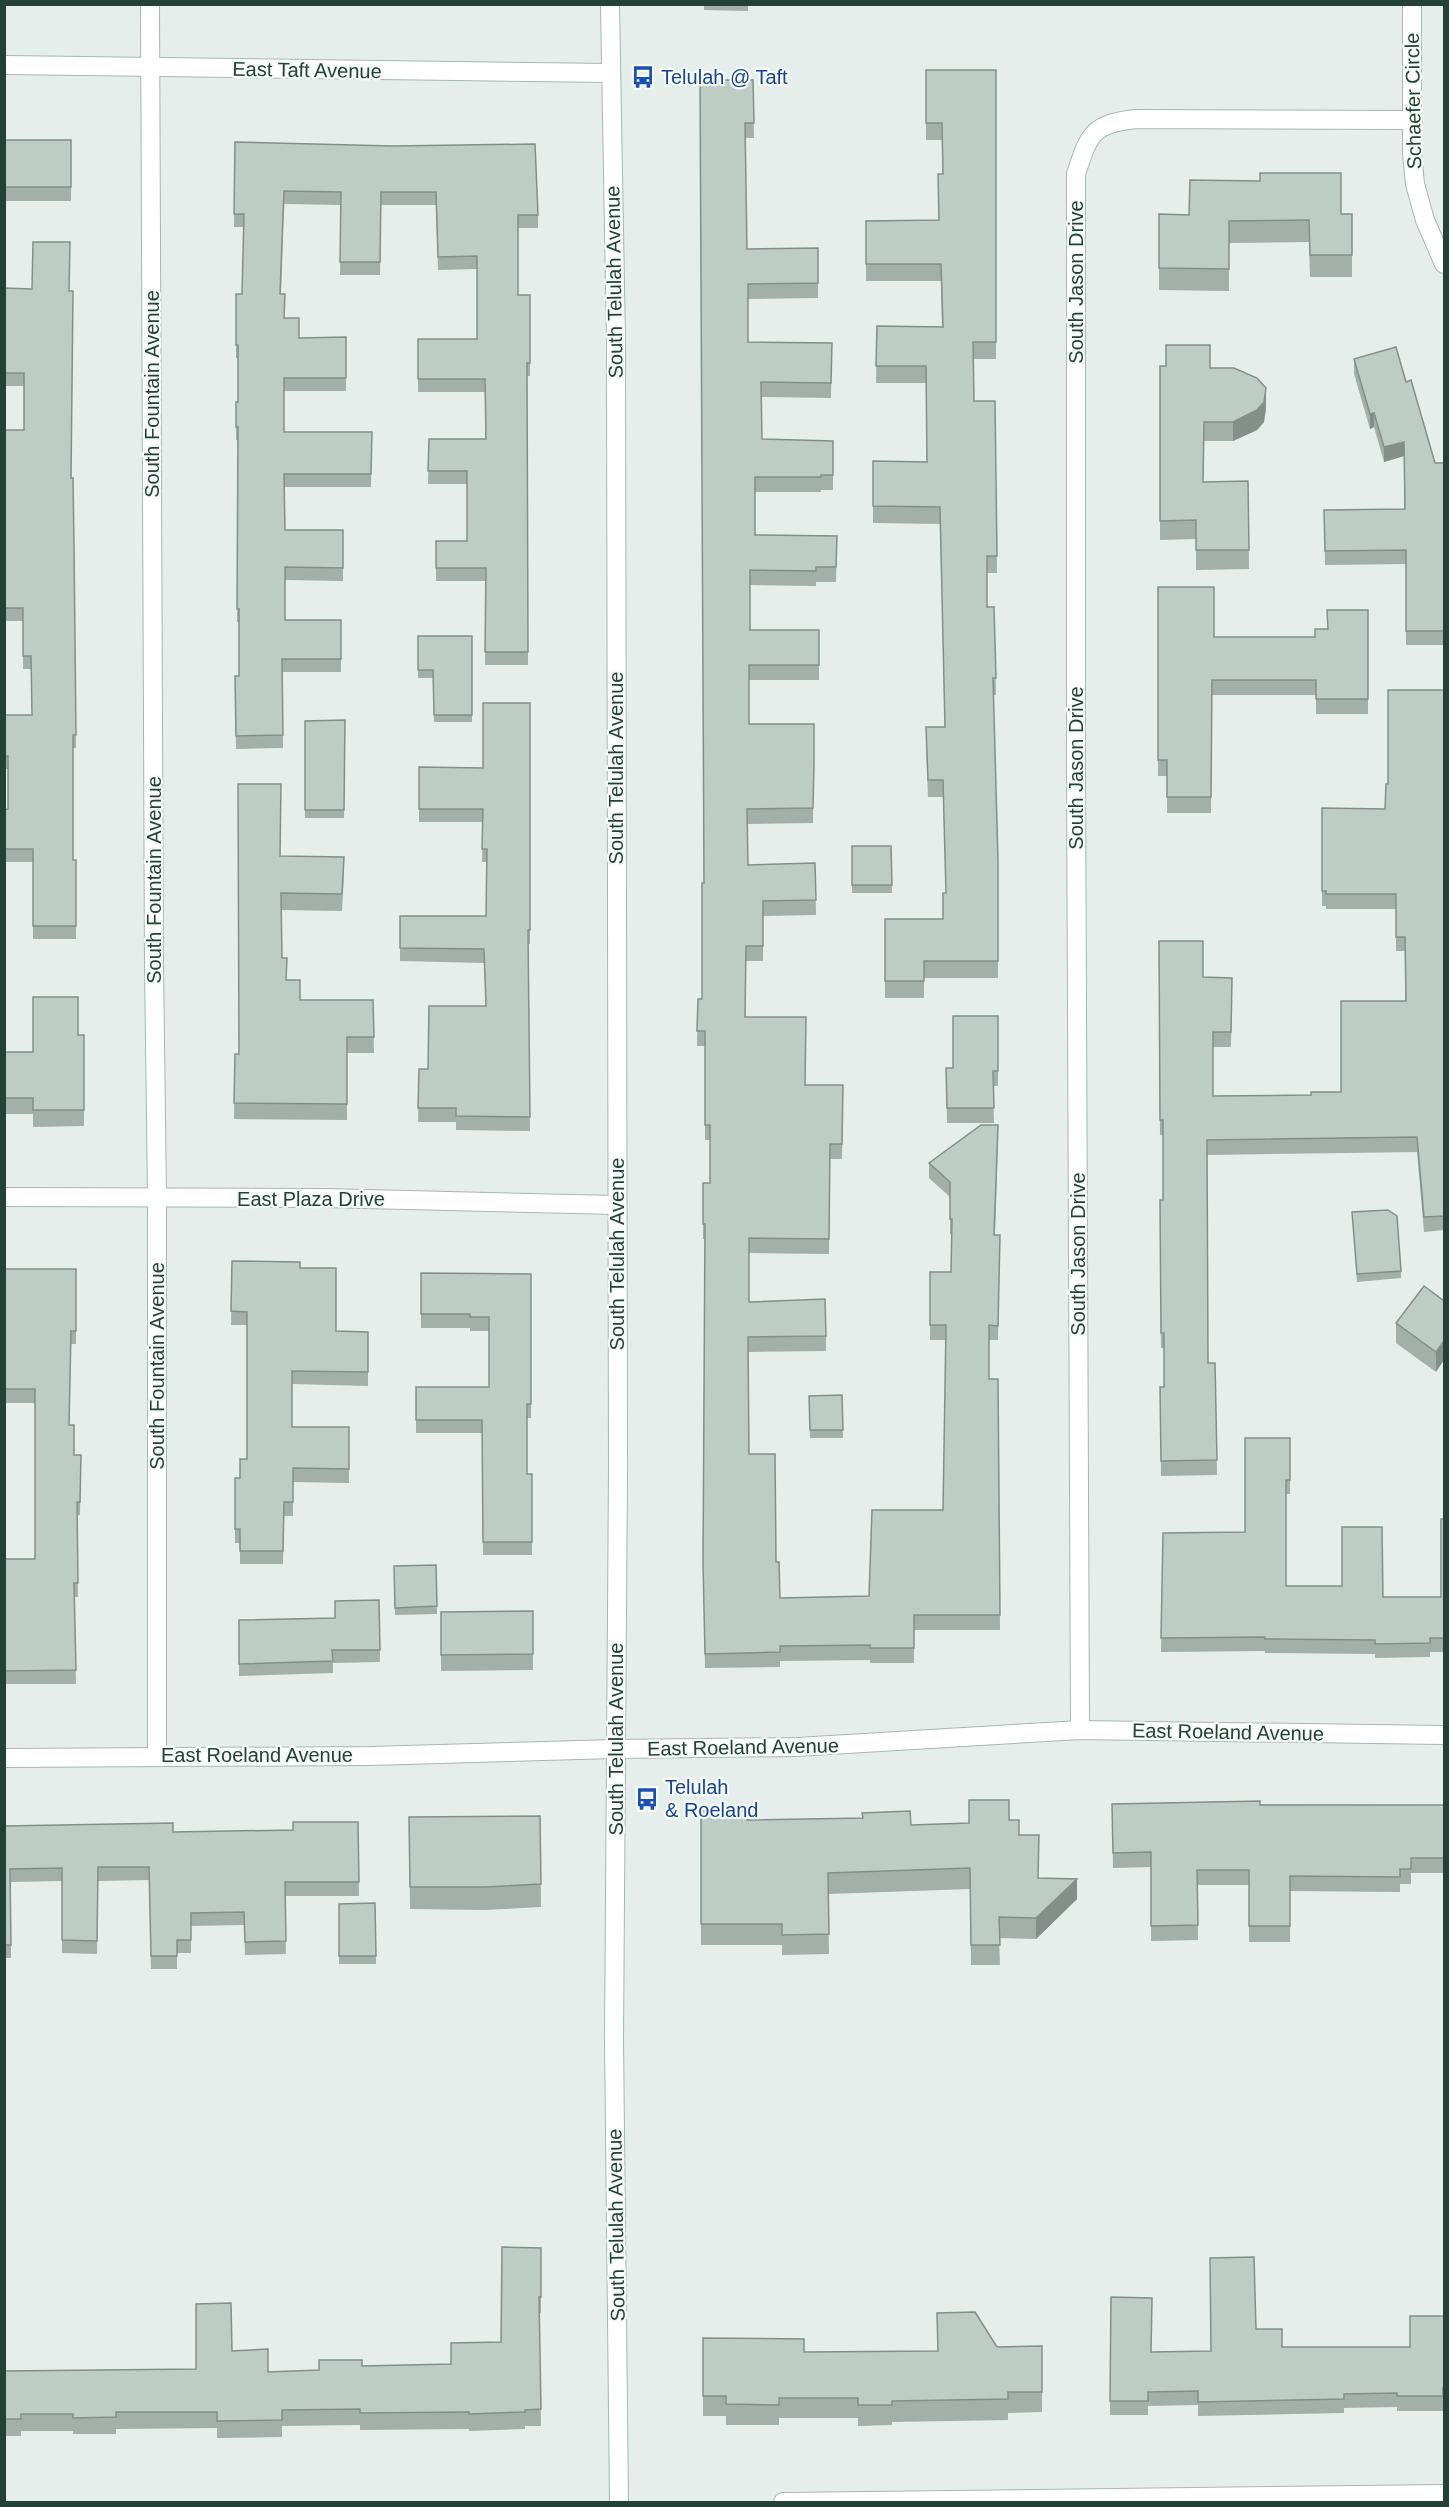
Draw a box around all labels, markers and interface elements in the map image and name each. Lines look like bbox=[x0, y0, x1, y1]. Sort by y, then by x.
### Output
street label: Schaefer Circle bbox=[1401, 32, 1425, 170]
street label: East Taft Avenue bbox=[232, 58, 382, 82]
bus stop icon: Telulah @ Taft bbox=[630, 64, 656, 90]
place label: Telulah @ Taft bbox=[661, 66, 788, 88]
street label: South Telulah Avenue bbox=[601, 185, 627, 379]
street label: South Jason Drive bbox=[1065, 200, 1087, 364]
street label: South Fountain Avenue bbox=[141, 290, 163, 498]
street label: South Telulah Avenue bbox=[605, 672, 627, 864]
street label: South Jason Drive bbox=[1065, 686, 1087, 850]
street label: South Fountain Avenue bbox=[143, 776, 165, 984]
street label: South Telulah Avenue bbox=[606, 1158, 628, 1350]
street label: South Jason Drive bbox=[1067, 1172, 1089, 1336]
street label: East Plaza Drive bbox=[237, 1188, 385, 1210]
street label: South Fountain Avenue bbox=[146, 1262, 168, 1470]
street label: South Telulah Avenue bbox=[605, 1643, 627, 1835]
street label: East Roeland Avenue bbox=[1132, 1719, 1324, 1745]
street label: East Roeland Avenue bbox=[647, 1734, 839, 1760]
street label: East Roeland Avenue bbox=[161, 1744, 353, 1766]
place label: Telulah & Roeland bbox=[665, 1776, 758, 1821]
bus stop icon: Telulah & Roeland bbox=[634, 1786, 660, 1812]
street label: South Telulah Avenue bbox=[603, 2128, 629, 2322]

